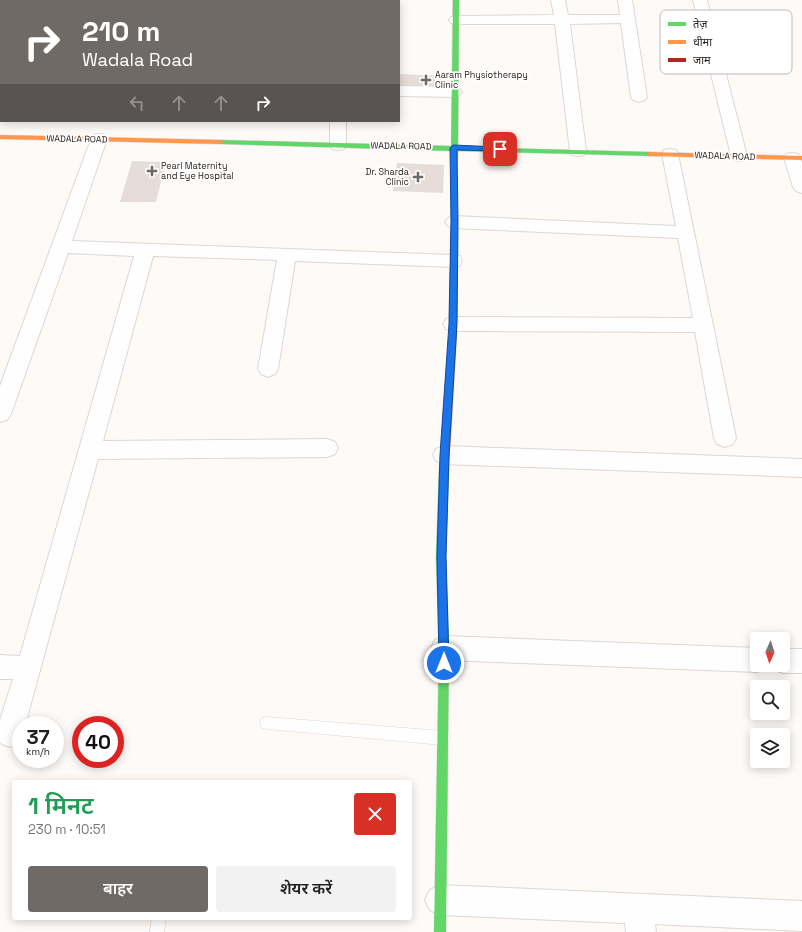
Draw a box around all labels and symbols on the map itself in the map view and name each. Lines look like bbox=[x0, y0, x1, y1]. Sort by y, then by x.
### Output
legend bbox=[660, 10, 792, 74]
text: तेज़ bbox=[693, 17, 708, 31]
text: धीमा bbox=[693, 35, 712, 49]
text: जाम bbox=[693, 53, 711, 67]
place label: Aaram Physiotherapy Clinic bbox=[435, 69, 528, 91]
marker: Aaram Physiotherapy Clinic bbox=[420, 74, 432, 86]
street label: WADALA ROAD bbox=[46, 132, 108, 146]
pin bbox=[483, 132, 517, 166]
street label: WADALA ROAD bbox=[370, 139, 432, 153]
street label: WADALA ROAD bbox=[694, 149, 756, 163]
place label: Pearl Maternity and Eye Hospital bbox=[161, 160, 234, 182]
marker: Pearl Maternity and Eye Hospital bbox=[146, 165, 158, 177]
place label: Dr. Sharda Clinic bbox=[366, 166, 409, 188]
marker: Dr. Sharda Clinic bbox=[412, 171, 424, 183]
north arrow bbox=[750, 632, 790, 672]
position arrow bbox=[423, 642, 465, 684]
speed limit sign: 40 bbox=[72, 716, 124, 768]

